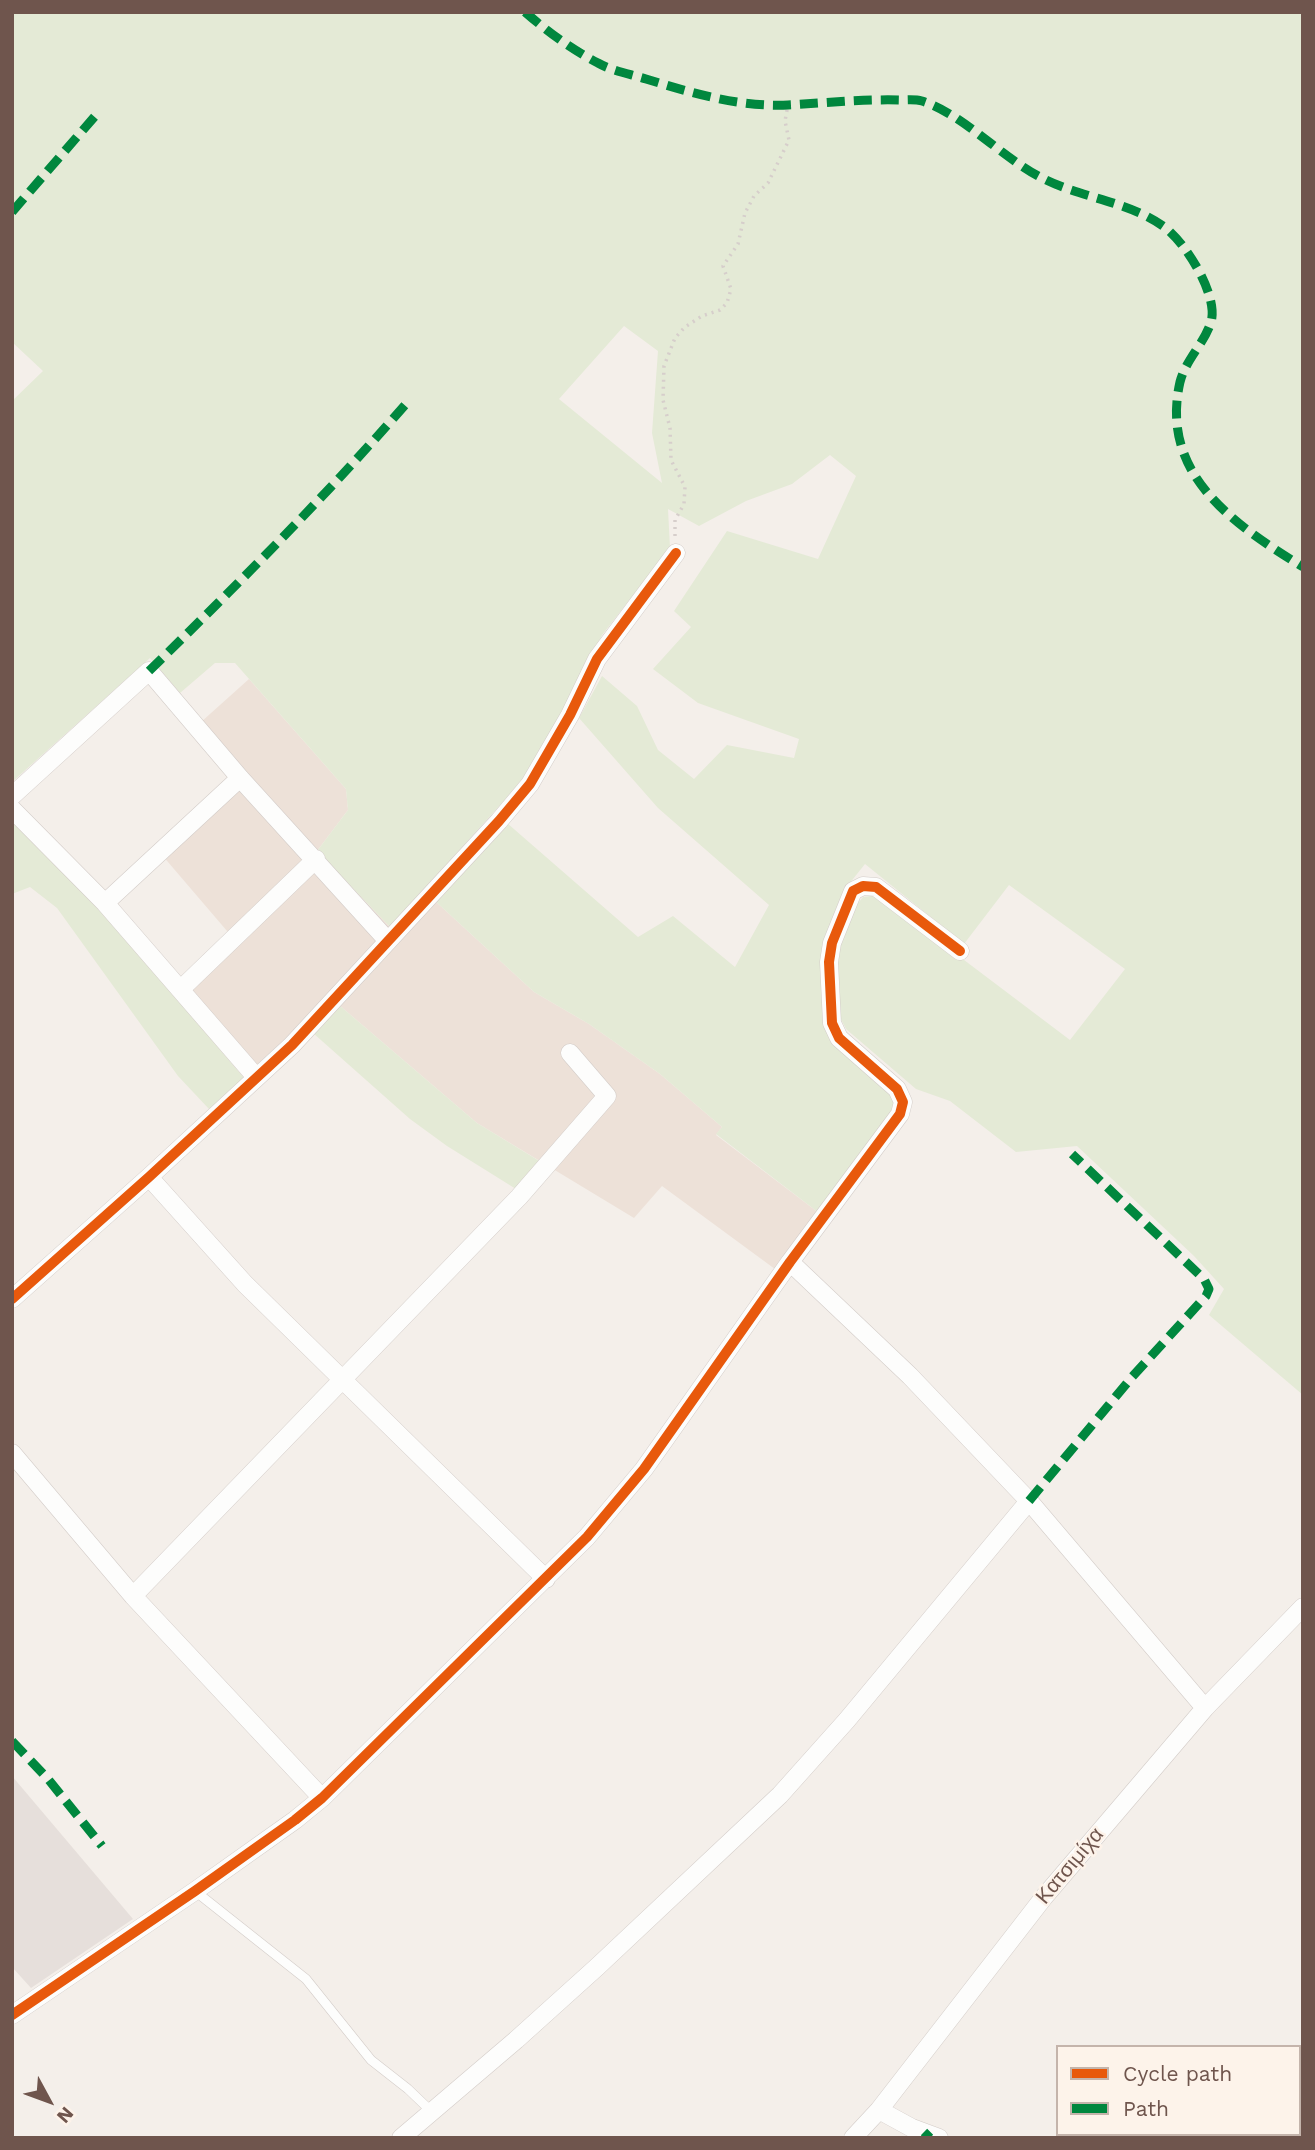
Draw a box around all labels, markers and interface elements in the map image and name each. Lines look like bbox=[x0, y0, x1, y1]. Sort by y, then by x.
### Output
street label: Κατσιμίχα bbox=[1031, 1823, 1109, 1909]
legend bbox=[1056, 2045, 1301, 2136]
text: Cycle path bbox=[1123, 2061, 1232, 2086]
north arrow bbox=[14, 2066, 84, 2136]
text: Path bbox=[1123, 2096, 1169, 2121]
text: N bbox=[52, 2102, 79, 2128]

